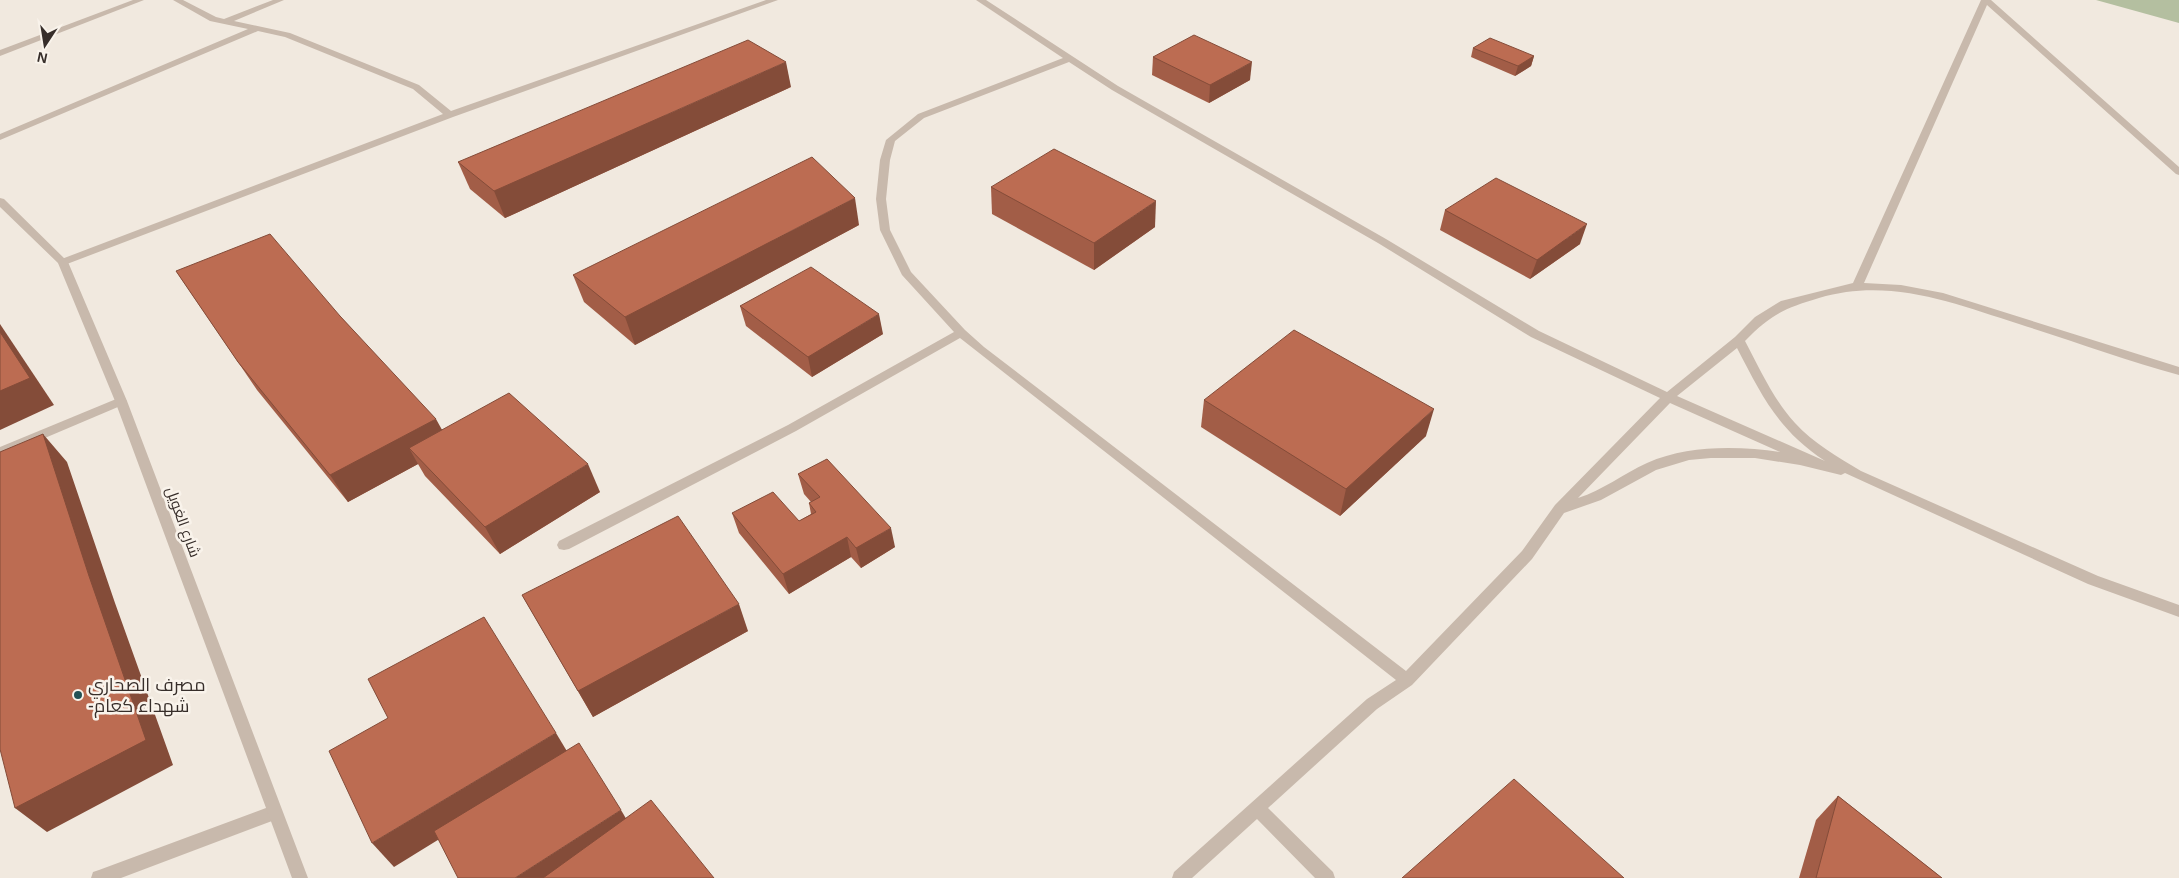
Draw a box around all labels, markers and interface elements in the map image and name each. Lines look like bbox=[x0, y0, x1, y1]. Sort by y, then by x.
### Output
north arrow bbox=[20, 20, 70, 70]
text: N bbox=[36, 49, 49, 67]
street label: شارع الغويل bbox=[160, 484, 204, 561]
place label: مصرف الصحاري -شهداء كعام bbox=[88, 675, 205, 718]
marker: مصرف الصحاري -شهداء كعام bbox=[72, 689, 84, 701]

